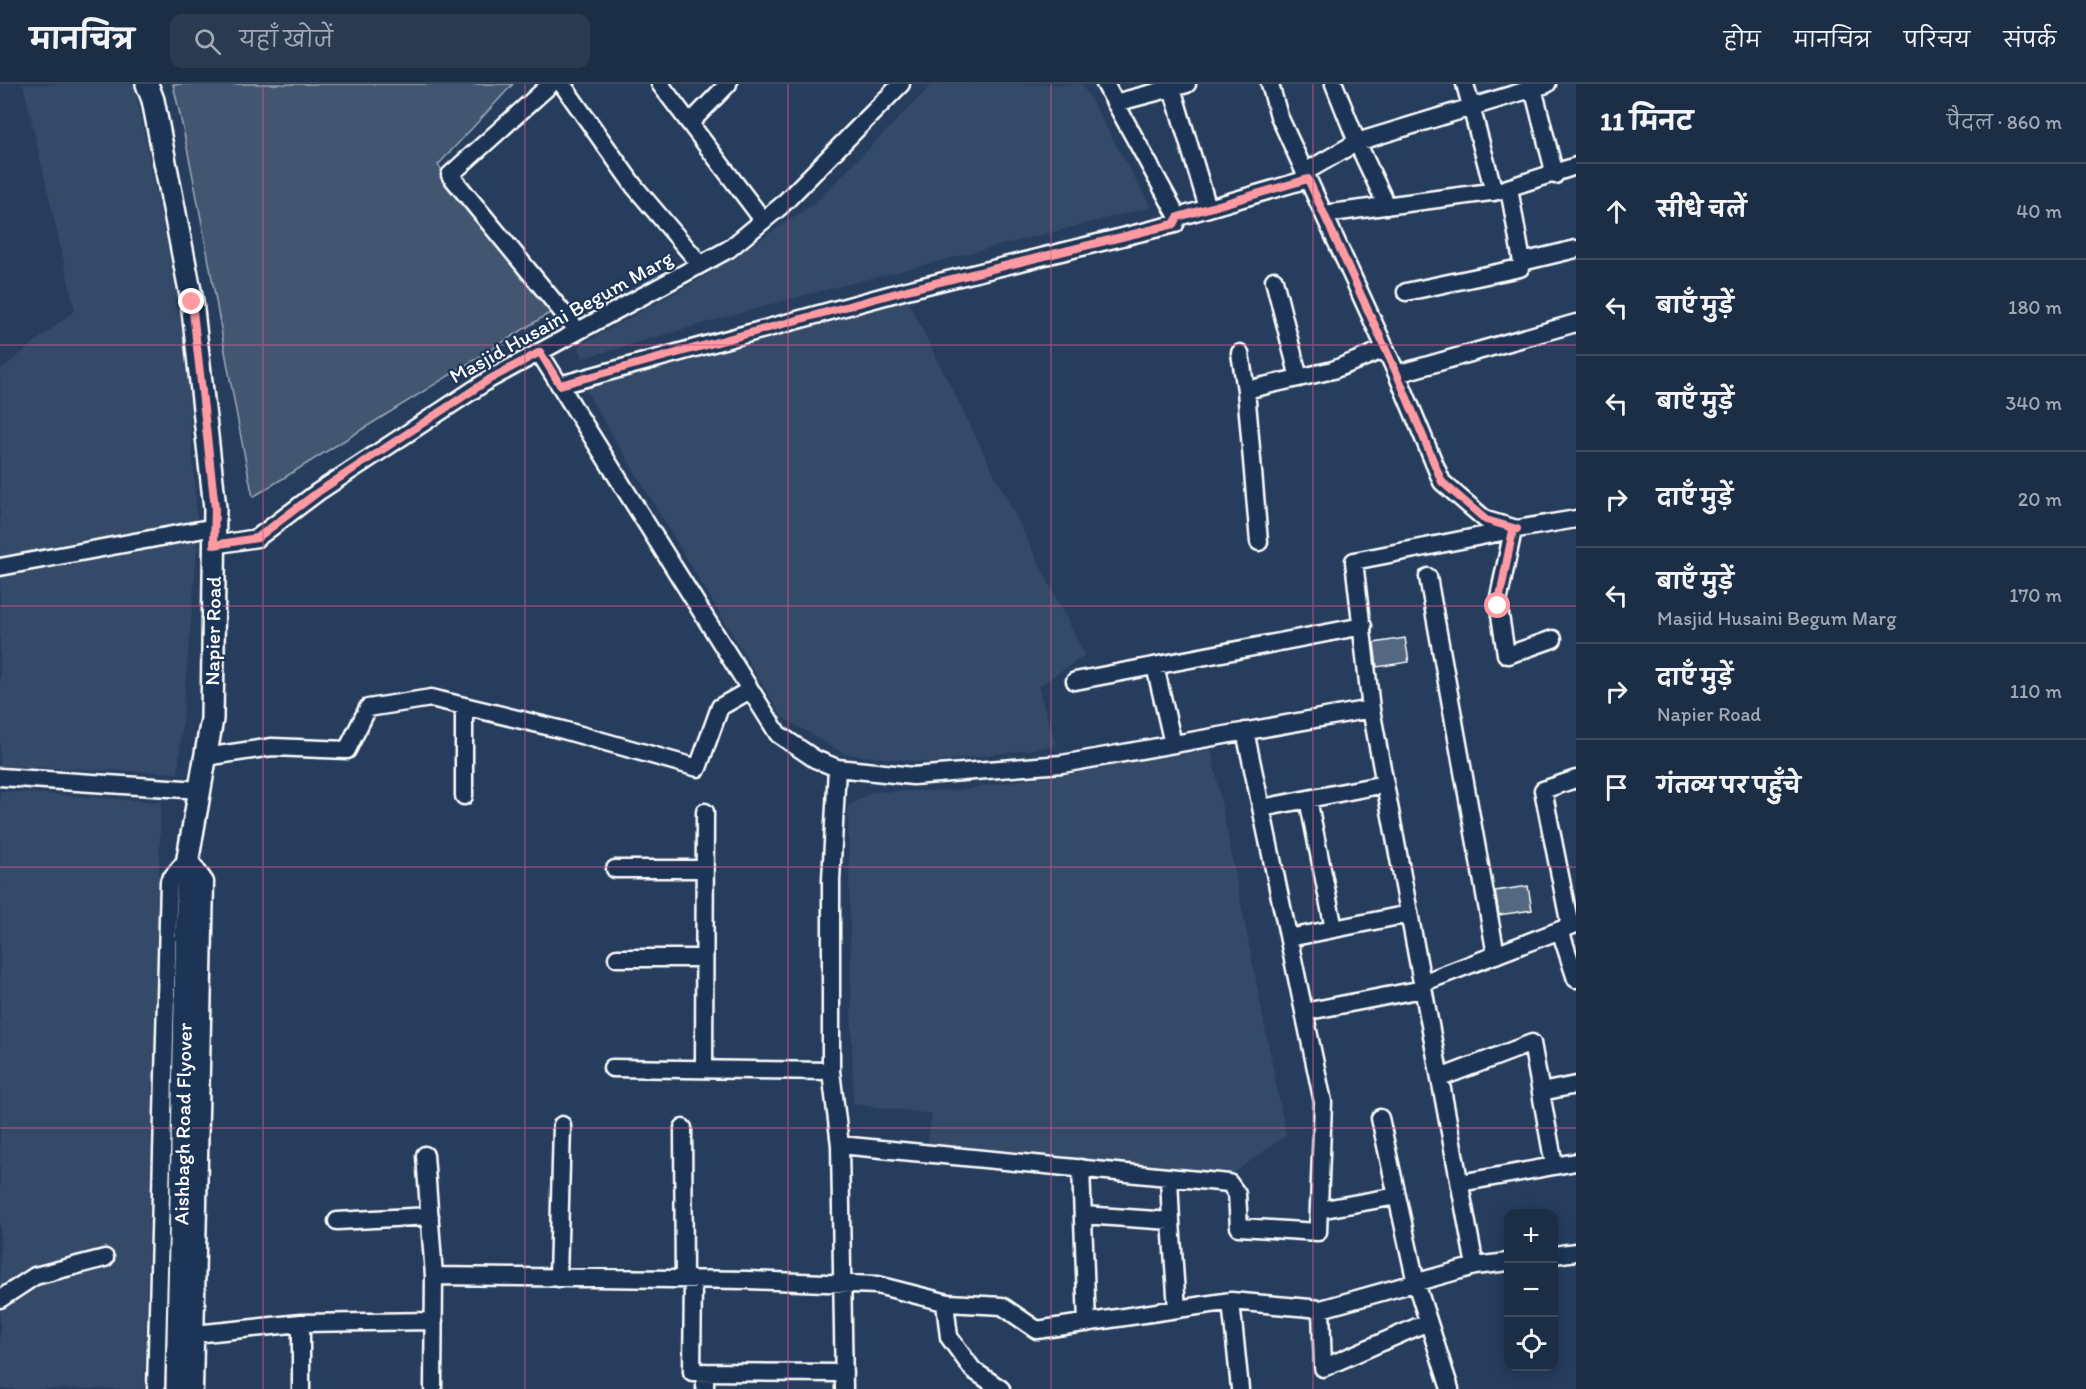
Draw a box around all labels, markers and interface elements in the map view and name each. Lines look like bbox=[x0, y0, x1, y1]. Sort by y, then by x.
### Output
search box bbox=[170, 14, 590, 68]
text: मानचित्र bbox=[30, 22, 134, 56]
icon: search bbox=[191, 25, 224, 58]
text: यहाँ खोजें bbox=[239, 26, 333, 53]
text: होम bbox=[1724, 27, 1761, 52]
text: मानचित्र bbox=[1794, 27, 1871, 52]
text: परिचय bbox=[1904, 27, 1970, 52]
text: संपर्क bbox=[2003, 27, 2056, 52]
text: 11 मिनट bbox=[1600, 105, 1693, 137]
text: पैदल · 860 m bbox=[1947, 110, 2062, 134]
icon: ahead bbox=[1600, 195, 1633, 228]
text: सीधे चलें bbox=[1657, 196, 1746, 223]
text: 40 m bbox=[2016, 199, 2062, 223]
street label: Masjid Husaini Begum Marg bbox=[445, 245, 677, 388]
route end bbox=[178, 288, 204, 314]
icon: left bbox=[1600, 291, 1633, 324]
text: बाएँ मुड़ें bbox=[1657, 292, 1734, 319]
text: 180 m bbox=[2008, 295, 2062, 319]
icon: left bbox=[1600, 387, 1633, 420]
text: बाएँ मुड़ें bbox=[1657, 388, 1734, 415]
text: 340 m bbox=[2005, 391, 2062, 415]
icon: right bbox=[1600, 483, 1633, 516]
text: दाएँ मुड़ें bbox=[1657, 484, 1733, 511]
text: 20 m bbox=[2018, 487, 2062, 511]
text: बाएँ मुड़ें bbox=[1657, 568, 1734, 595]
street label: Napier Road bbox=[199, 575, 226, 686]
icon: left bbox=[1600, 579, 1633, 612]
text: 170 m bbox=[2009, 583, 2062, 607]
route start bbox=[1484, 592, 1510, 618]
text: Masjid Husaini Begum Marg bbox=[1657, 606, 1896, 630]
text: दाएँ मुड़ें bbox=[1657, 664, 1733, 691]
icon: right bbox=[1600, 675, 1633, 708]
text: 110 m bbox=[2010, 679, 2062, 703]
text: Napier Road bbox=[1657, 702, 1761, 726]
icon: arrive bbox=[1600, 771, 1633, 804]
text: गंतव्य पर पहुँचे bbox=[1657, 772, 1801, 799]
street label: Aishbagh Road Flyover bbox=[168, 1022, 197, 1225]
map controls bbox=[1504, 1209, 1558, 1371]
button: + bbox=[1504, 1209, 1558, 1263]
button: − bbox=[1504, 1263, 1558, 1317]
button: locate bbox=[1504, 1317, 1558, 1371]

